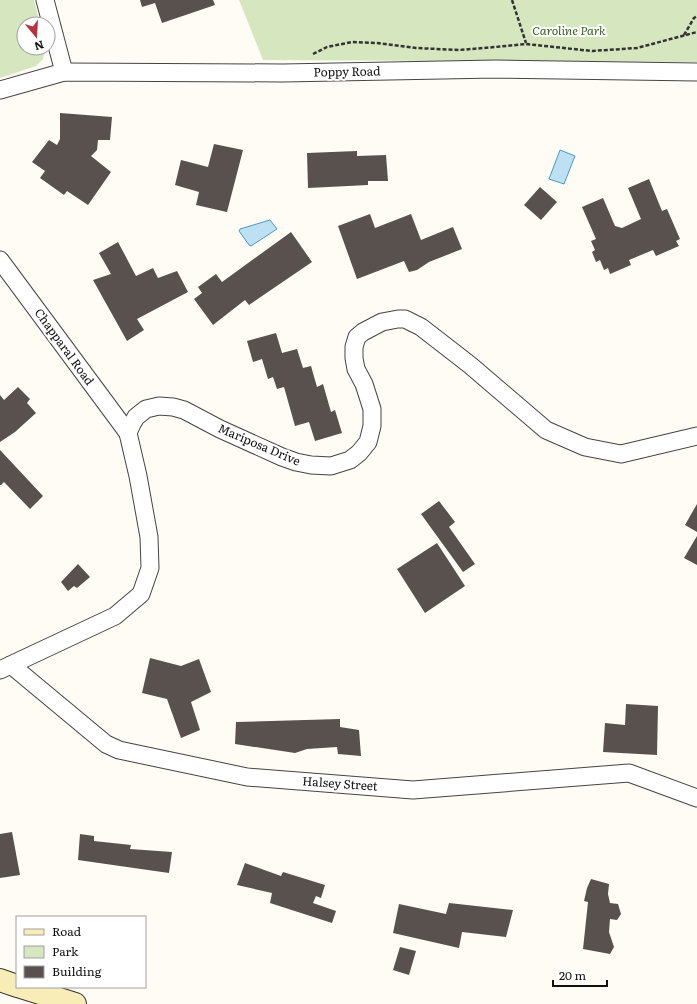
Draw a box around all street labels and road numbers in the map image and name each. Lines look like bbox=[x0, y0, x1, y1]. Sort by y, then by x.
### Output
street label: Poppy Road bbox=[313, 61, 381, 81]
street label: Chapparal Road bbox=[31, 304, 99, 389]
street label: Mariposa Drive bbox=[215, 419, 303, 470]
street label: Halsey Street bbox=[302, 771, 379, 795]

